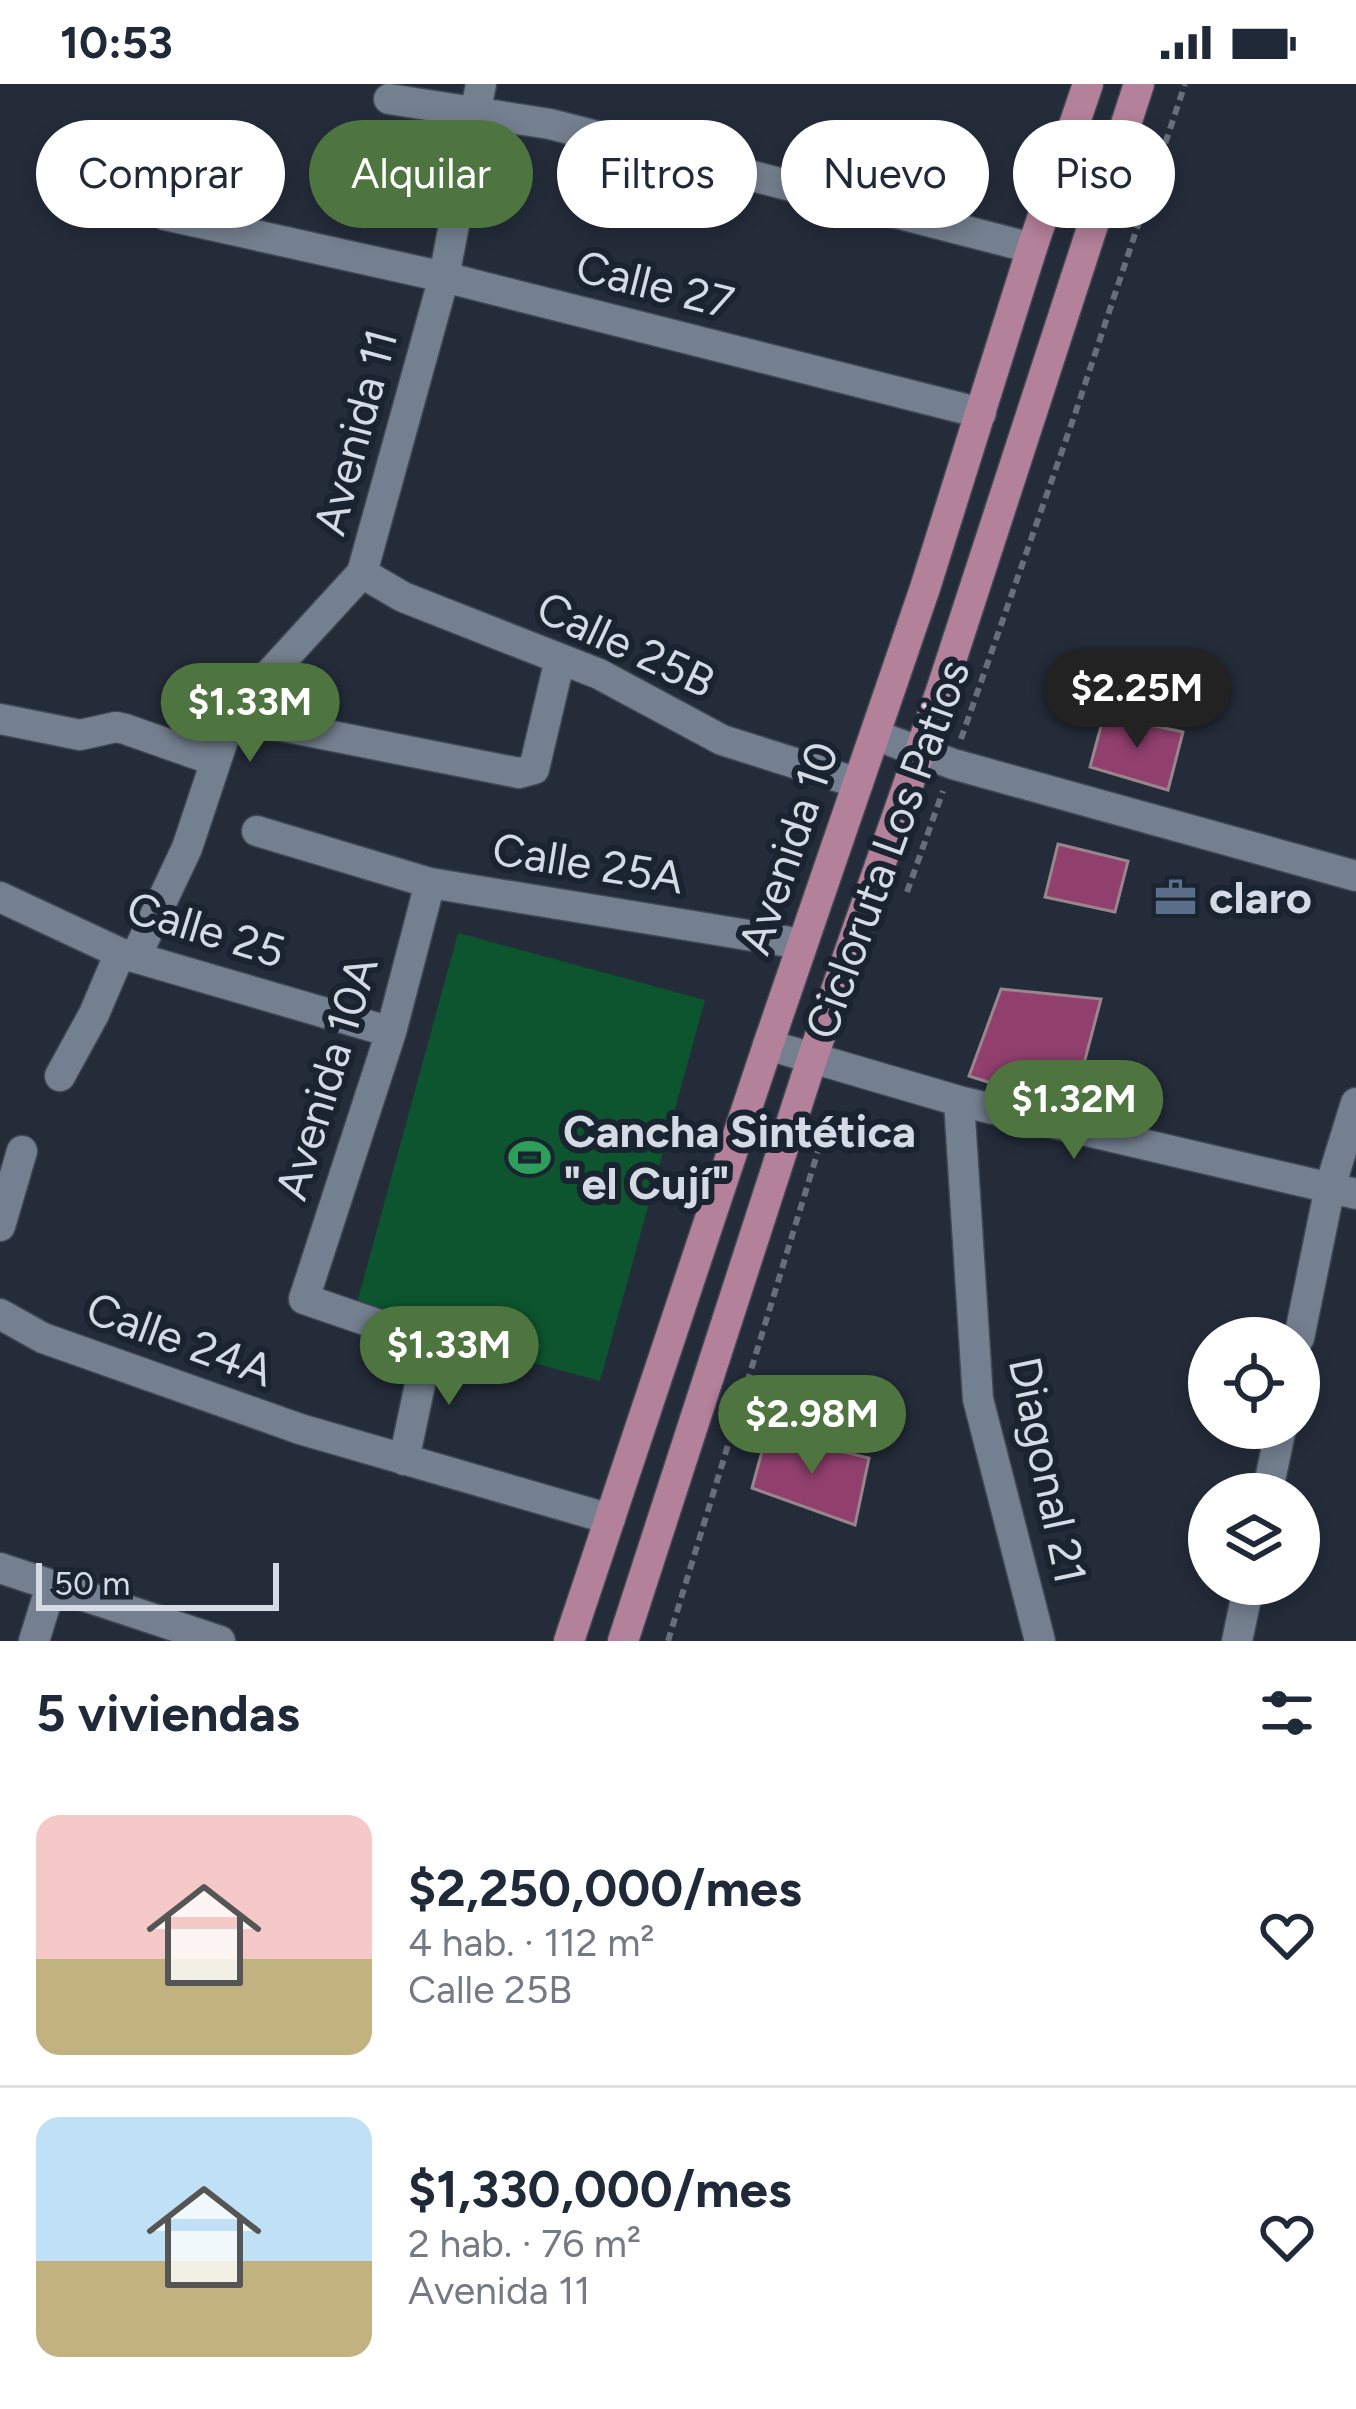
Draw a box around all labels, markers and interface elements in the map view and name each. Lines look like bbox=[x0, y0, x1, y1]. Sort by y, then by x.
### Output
text: 10:53 bbox=[60, 15, 173, 69]
chip: Comprar bbox=[36, 120, 285, 228]
chip: Alquilar bbox=[309, 120, 533, 228]
chip: Filtros bbox=[557, 120, 757, 228]
chip: Nuevo bbox=[781, 120, 989, 228]
chip: Piso bbox=[1013, 120, 1175, 228]
street label: Calle 27 bbox=[571, 238, 739, 330]
street label: Avenida 11 bbox=[302, 323, 408, 541]
street label: Calle 25B bbox=[529, 580, 723, 708]
pin: $2.25M bbox=[1039, 649, 1235, 751]
street label: Cicloruta Los Patios bbox=[793, 652, 981, 1046]
pin: $1.33M bbox=[152, 663, 348, 765]
text: $2.25M bbox=[1071, 664, 1203, 711]
text: $1.33M bbox=[188, 678, 312, 725]
street label: Avenida 10 bbox=[727, 735, 849, 961]
street label: Calle 25A bbox=[489, 821, 688, 905]
place label: claro bbox=[1209, 870, 1312, 924]
office icon: claro bbox=[1152, 874, 1198, 920]
street label: Calle 25 bbox=[121, 880, 291, 978]
street label: Avenida 10A bbox=[263, 949, 389, 1206]
pin: $1.32M bbox=[976, 1060, 1172, 1162]
text: $1.32M bbox=[1011, 1075, 1137, 1122]
place label: Cancha Sintética "el Cují" bbox=[563, 1104, 916, 1210]
sports icon: Cancha Sintética "el Cují" bbox=[506, 1134, 552, 1180]
street label: Calle 24A bbox=[79, 1280, 281, 1398]
pin: $1.33M bbox=[351, 1306, 547, 1408]
map controls bbox=[1188, 1317, 1320, 1605]
button: locate bbox=[1188, 1317, 1320, 1449]
text: $1.33M bbox=[387, 1321, 511, 1368]
street label: Diagonal 21 bbox=[998, 1352, 1098, 1588]
pin: $2.98M bbox=[714, 1375, 910, 1477]
text: $2.98M bbox=[745, 1390, 879, 1437]
button: layers bbox=[1188, 1473, 1320, 1605]
scale bar bbox=[36, 1557, 279, 1610]
text: 50 m bbox=[54, 1564, 130, 1603]
icon: filters bbox=[1254, 1680, 1320, 1746]
text: 5 viviendas bbox=[36, 1683, 300, 1744]
text: $2,250,000/mes bbox=[408, 1858, 802, 1919]
icon: home bbox=[132, 1863, 276, 2007]
icon: heart bbox=[1254, 1902, 1320, 1968]
text: 4 hab. · 112 m² bbox=[408, 1919, 655, 1966]
text: Calle 25B bbox=[408, 1966, 572, 2013]
text: $1,330,000/mes bbox=[408, 2159, 791, 2220]
icon: home bbox=[132, 2165, 276, 2309]
icon: heart bbox=[1254, 2204, 1320, 2270]
text: 2 hab. · 76 m² bbox=[408, 2220, 641, 2267]
text: Avenida 11 bbox=[408, 2267, 590, 2314]

